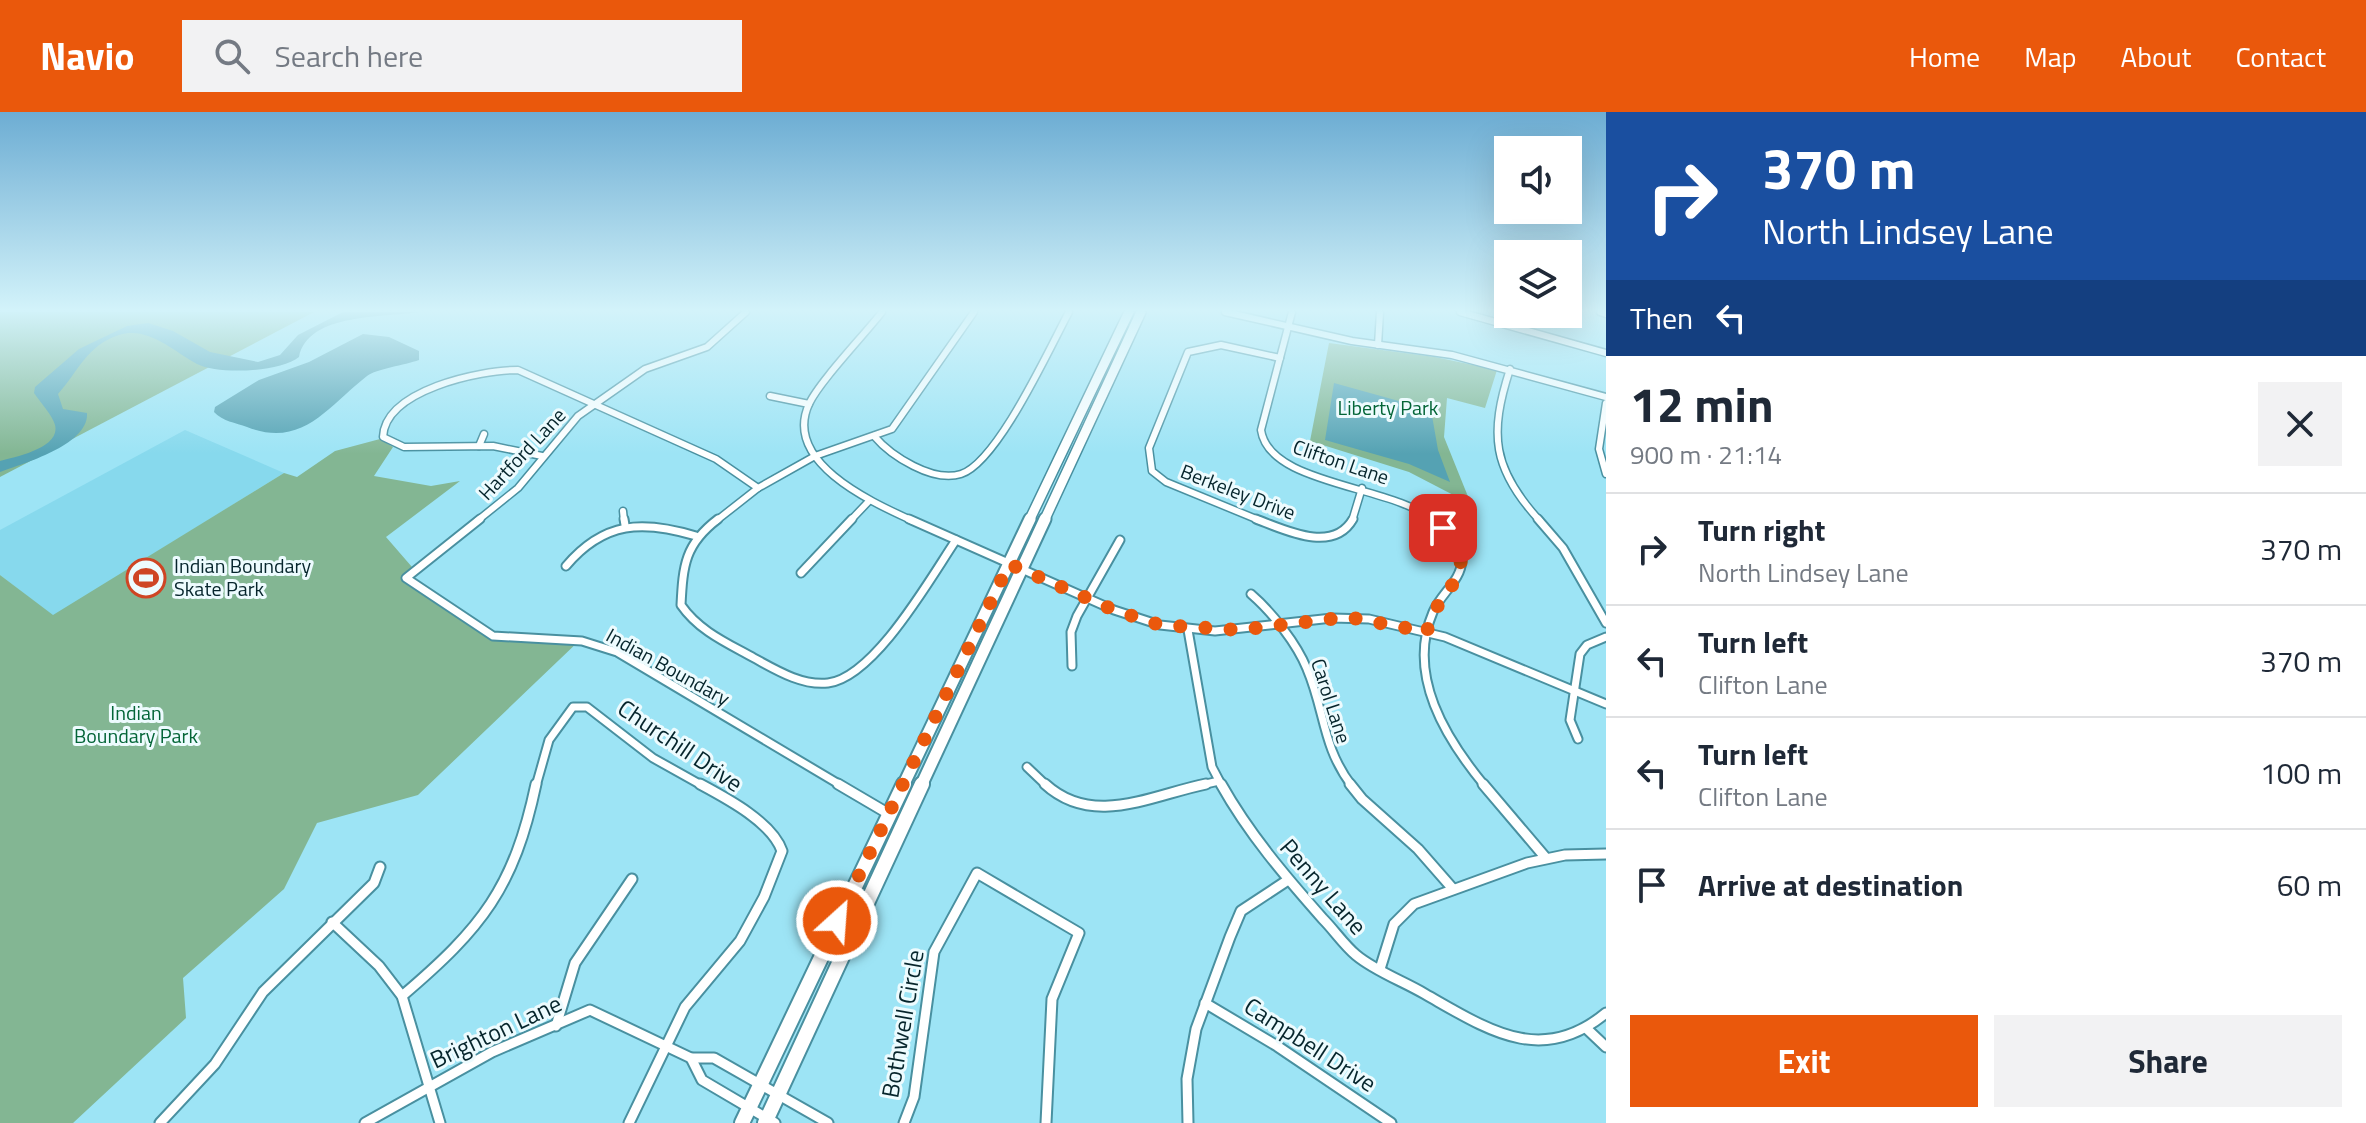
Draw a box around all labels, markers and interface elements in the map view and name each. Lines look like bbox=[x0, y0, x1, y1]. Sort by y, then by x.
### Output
search box bbox=[182, 20, 742, 92]
text: Navio bbox=[40, 27, 134, 85]
text: Search here bbox=[274, 33, 423, 79]
icon: search bbox=[210, 34, 254, 78]
text: Home bbox=[1909, 35, 1980, 78]
text: Map bbox=[2024, 35, 2077, 78]
text: About bbox=[2121, 35, 2191, 78]
text: Contact bbox=[2235, 35, 2326, 78]
text: 370 m bbox=[1762, 126, 1915, 211]
map controls bbox=[1494, 136, 1582, 328]
button: sound bbox=[1494, 136, 1582, 224]
icon: right bbox=[1630, 144, 1734, 248]
text: North Lindsey Lane bbox=[1762, 203, 2054, 258]
button: layers bbox=[1494, 240, 1582, 328]
text: Then bbox=[1630, 295, 1693, 341]
icon: left bbox=[1709, 296, 1753, 340]
text: 12 min bbox=[1630, 368, 1774, 441]
button: close bbox=[2258, 382, 2342, 466]
park label: Liberty Park bbox=[1338, 392, 1439, 423]
street label: Hartford Lane bbox=[471, 400, 573, 507]
street label: Clifton Lane bbox=[1289, 431, 1393, 492]
text: 900 m · 21:14 bbox=[1630, 435, 1782, 474]
street label: Berkeley Drive bbox=[1176, 455, 1300, 528]
pin bbox=[1409, 494, 1477, 562]
icon: arrive bbox=[1421, 506, 1465, 550]
text: Turn right bbox=[1698, 507, 1826, 553]
text: 370 m bbox=[2260, 526, 2342, 572]
icon: right bbox=[1630, 527, 1674, 571]
place label: Indian Boundary Skate Park bbox=[174, 550, 312, 604]
text: North Lindsey Lane bbox=[1698, 553, 1909, 592]
sports icon: Indian Boundary Skate Park bbox=[125, 557, 167, 599]
text: Turn left bbox=[1698, 619, 1808, 665]
street label: Indian Boundary bbox=[601, 620, 736, 714]
text: 370 m bbox=[2260, 638, 2342, 684]
icon: left bbox=[1630, 639, 1674, 683]
street label: Carol Lane bbox=[1303, 654, 1360, 747]
text: Clifton Lane bbox=[1698, 665, 1828, 704]
street label: Churchill Drive bbox=[611, 690, 750, 800]
park label: Indian Boundary Park bbox=[74, 697, 198, 751]
text: Turn left bbox=[1698, 731, 1808, 777]
text: 100 m bbox=[2260, 750, 2342, 796]
icon: left bbox=[1630, 751, 1674, 795]
text: Clifton Lane bbox=[1698, 777, 1828, 816]
street label: Penny Lane bbox=[1272, 830, 1376, 942]
text: Arrive at destination bbox=[1698, 862, 1963, 908]
text: 60 m bbox=[2277, 862, 2342, 908]
icon: arrive bbox=[1630, 863, 1674, 907]
position arrow bbox=[795, 879, 879, 963]
street label: Bothwell Circle bbox=[871, 947, 933, 1101]
street label: Brighton Lane bbox=[424, 985, 567, 1077]
street label: Campbell Drive bbox=[1237, 988, 1384, 1100]
button: Exit bbox=[1630, 1015, 1978, 1107]
button: Share bbox=[1994, 1015, 2342, 1107]

